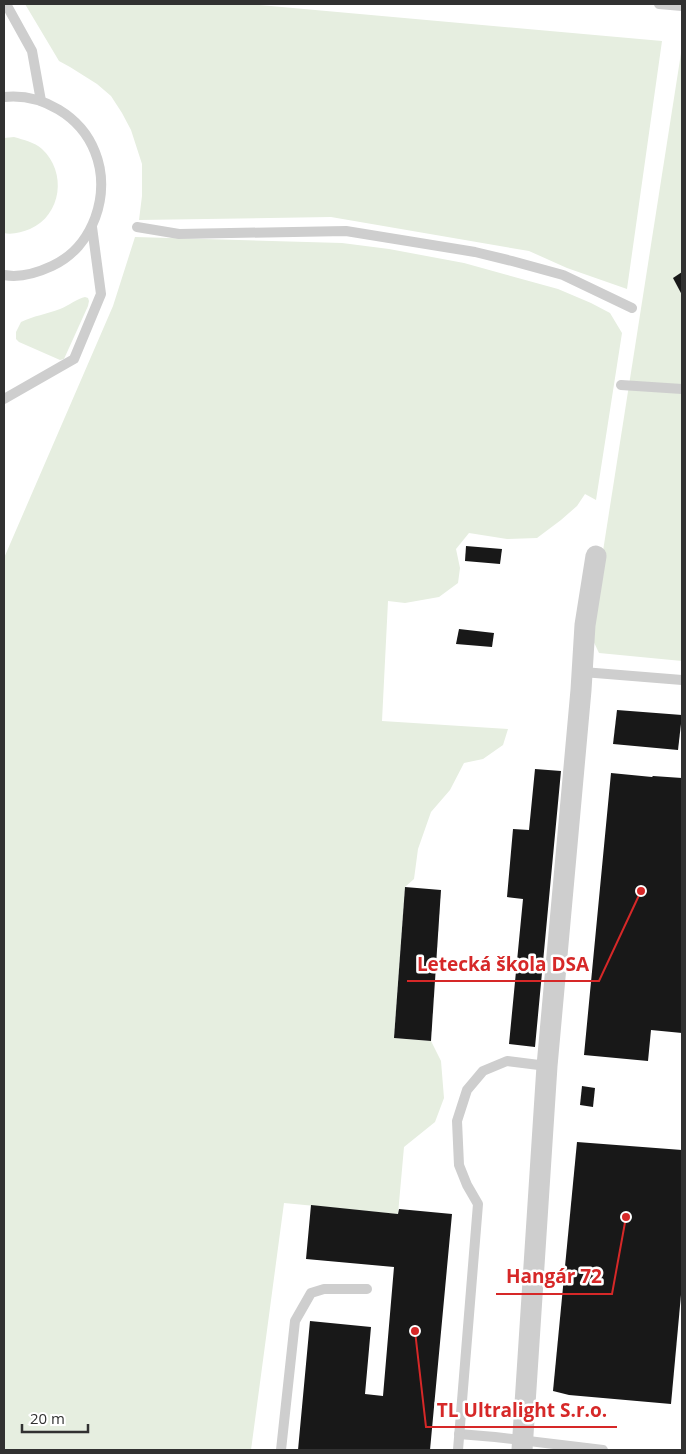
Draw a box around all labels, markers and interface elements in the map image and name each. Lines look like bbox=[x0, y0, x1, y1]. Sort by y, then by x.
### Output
callout: Letecká škola DSA bbox=[407, 947, 599, 981]
text: Letecká škola DSA bbox=[417, 951, 590, 977]
callout: Hangár 72 bbox=[496, 1260, 612, 1294]
text: Hangár 72 bbox=[506, 1263, 602, 1289]
callout: TL Ultralight S.r.o. bbox=[426, 1393, 617, 1427]
text: TL Ultralight S.r.o. bbox=[437, 1397, 607, 1423]
scale bar bbox=[22, 1402, 89, 1434]
text: 20 m bbox=[30, 1408, 65, 1428]

